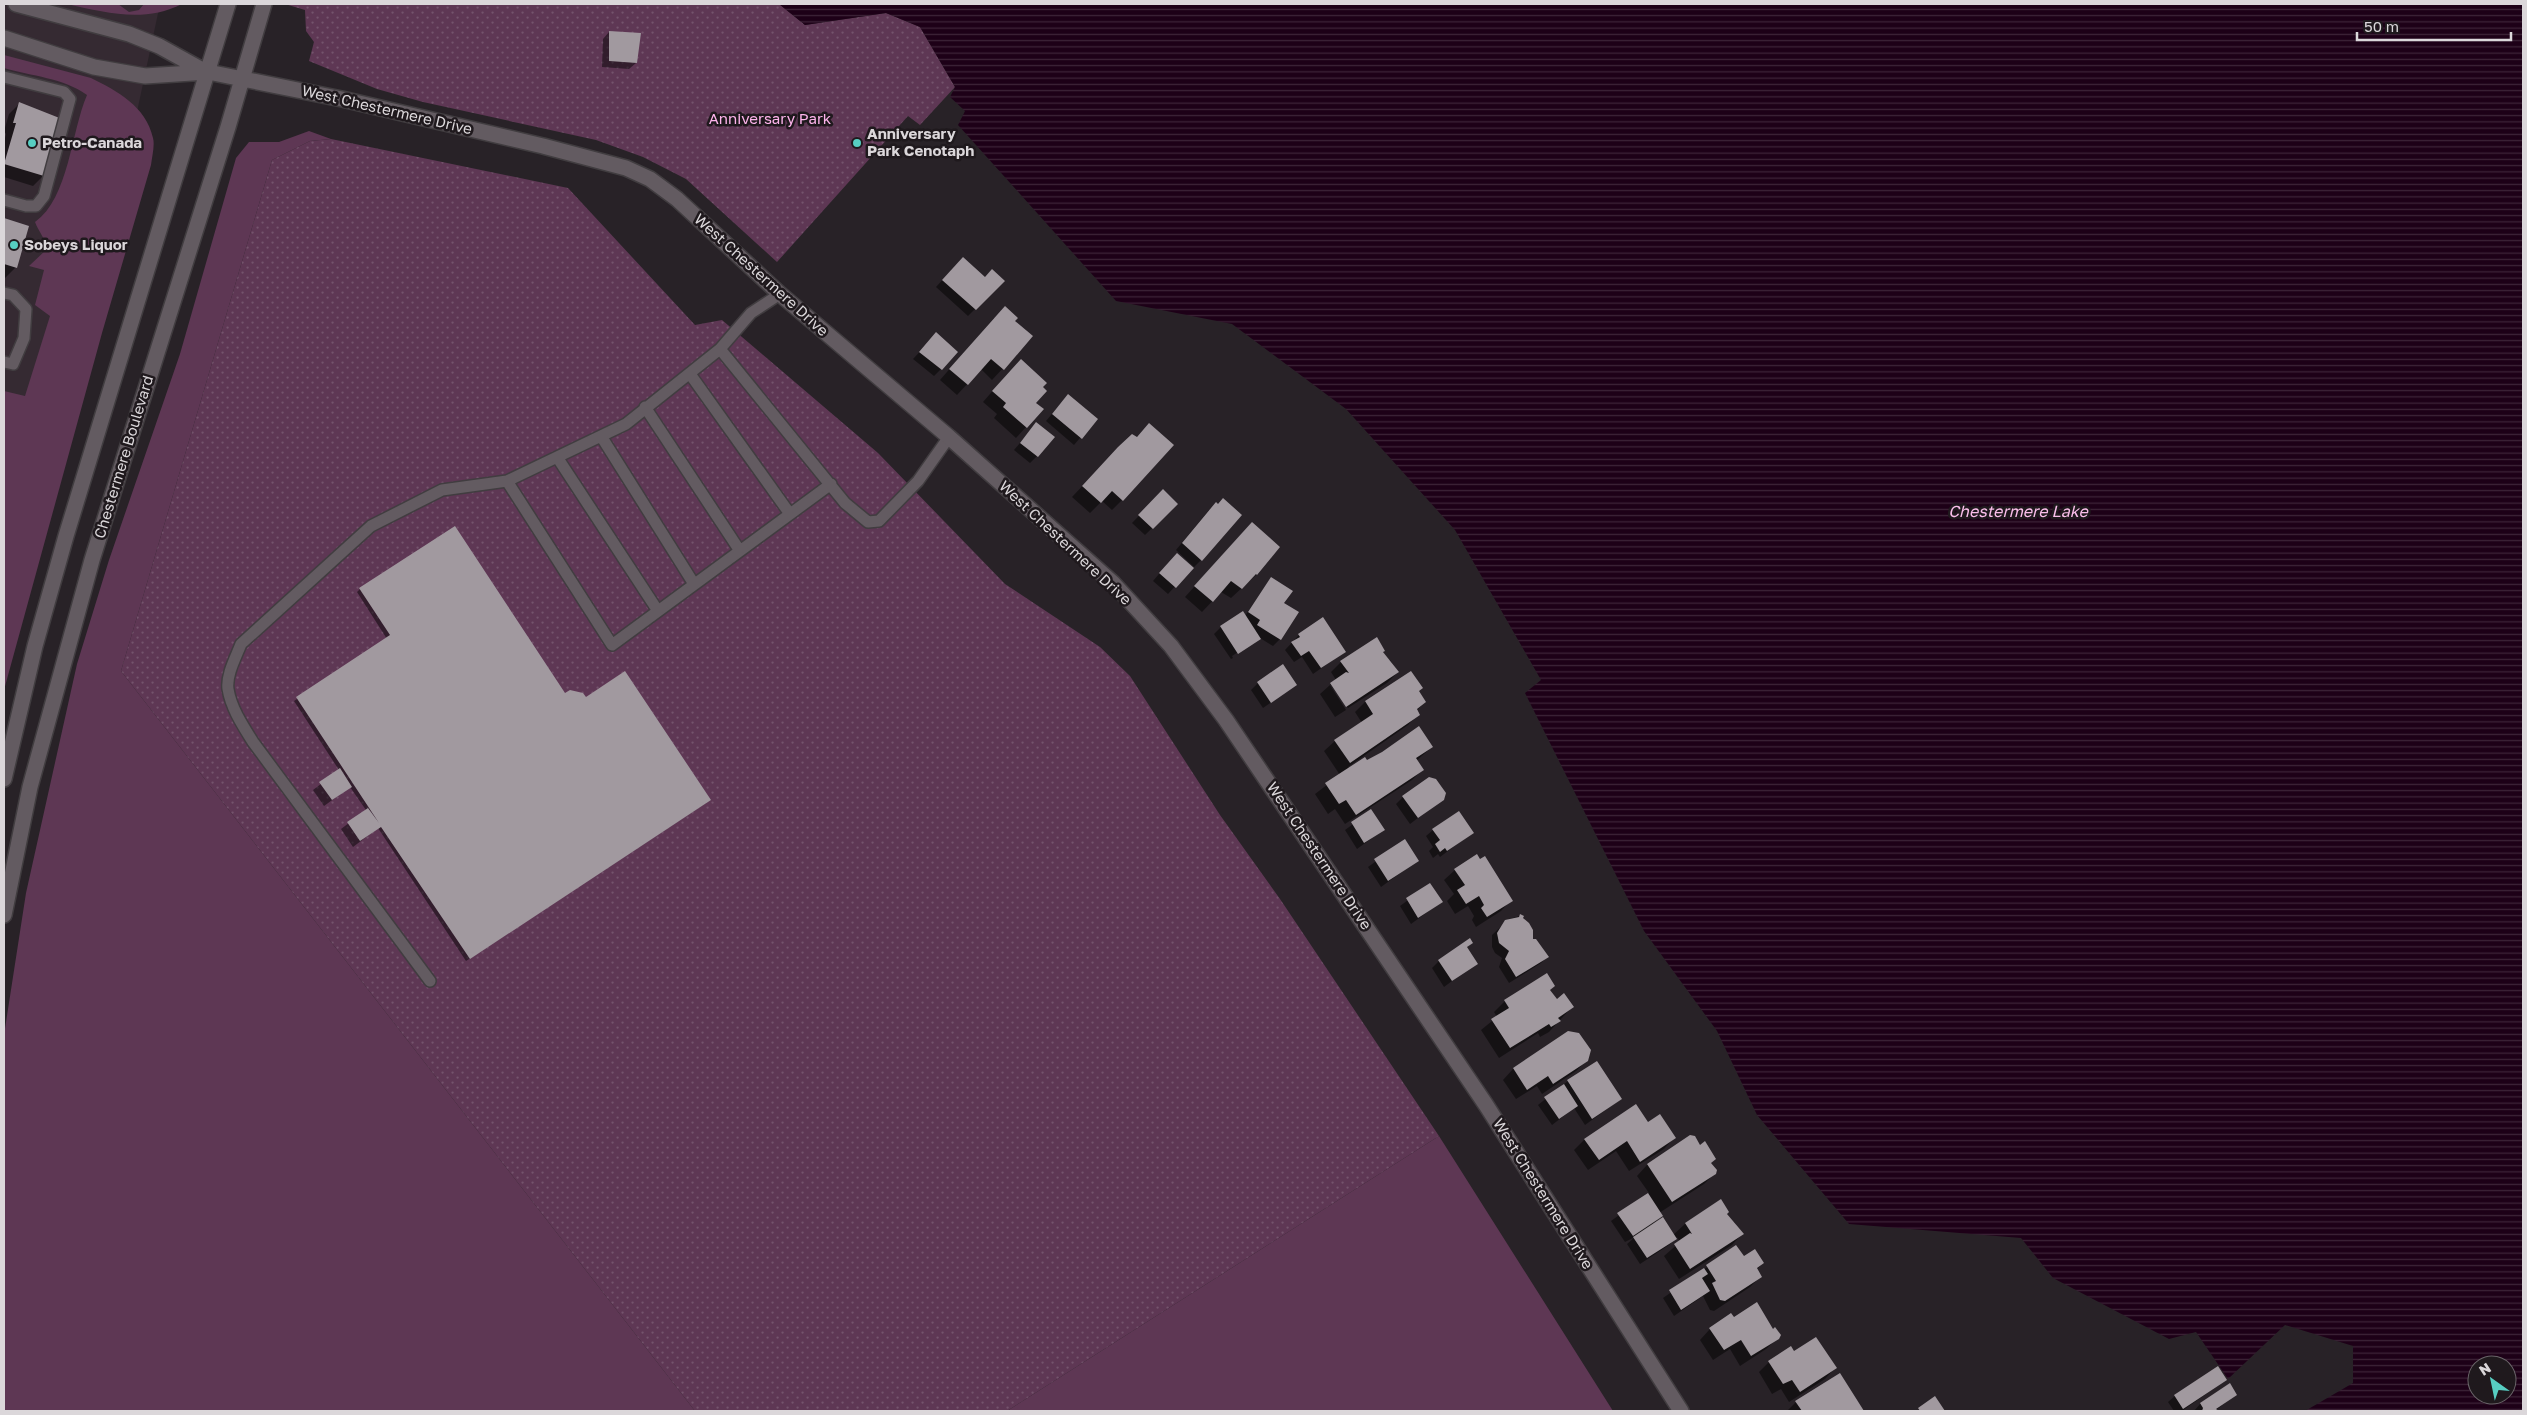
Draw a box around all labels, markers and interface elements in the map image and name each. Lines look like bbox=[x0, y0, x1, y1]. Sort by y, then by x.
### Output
scale bar bbox=[2357, 10, 2511, 42]
text: 50 m bbox=[2364, 17, 2399, 35]
street label: West Chestermere Drive bbox=[300, 81, 474, 137]
park label: Anniversary Park bbox=[709, 109, 832, 127]
place label: Anniversary Park Cenotaph bbox=[867, 124, 974, 159]
place label: Petro-Canada bbox=[42, 133, 142, 151]
marker: Petro-Canada bbox=[26, 137, 38, 149]
marker: Anniversary Park Cenotaph bbox=[851, 137, 863, 149]
street label: West Chestermere Drive bbox=[691, 209, 833, 339]
place label: Sobeys Liquor bbox=[24, 235, 128, 253]
marker: Sobeys Liquor bbox=[8, 239, 20, 251]
street label: Chestermere Boulevard bbox=[90, 373, 156, 540]
street label: West Chestermere Drive bbox=[996, 476, 1136, 608]
water label: Chestermere Lake bbox=[1948, 501, 2089, 521]
street label: West Chestermere Drive bbox=[1264, 778, 1376, 933]
street label: West Chestermere Drive bbox=[1490, 1115, 1598, 1272]
north arrow bbox=[2467, 1355, 2517, 1405]
text: N bbox=[2476, 1359, 2494, 1379]

